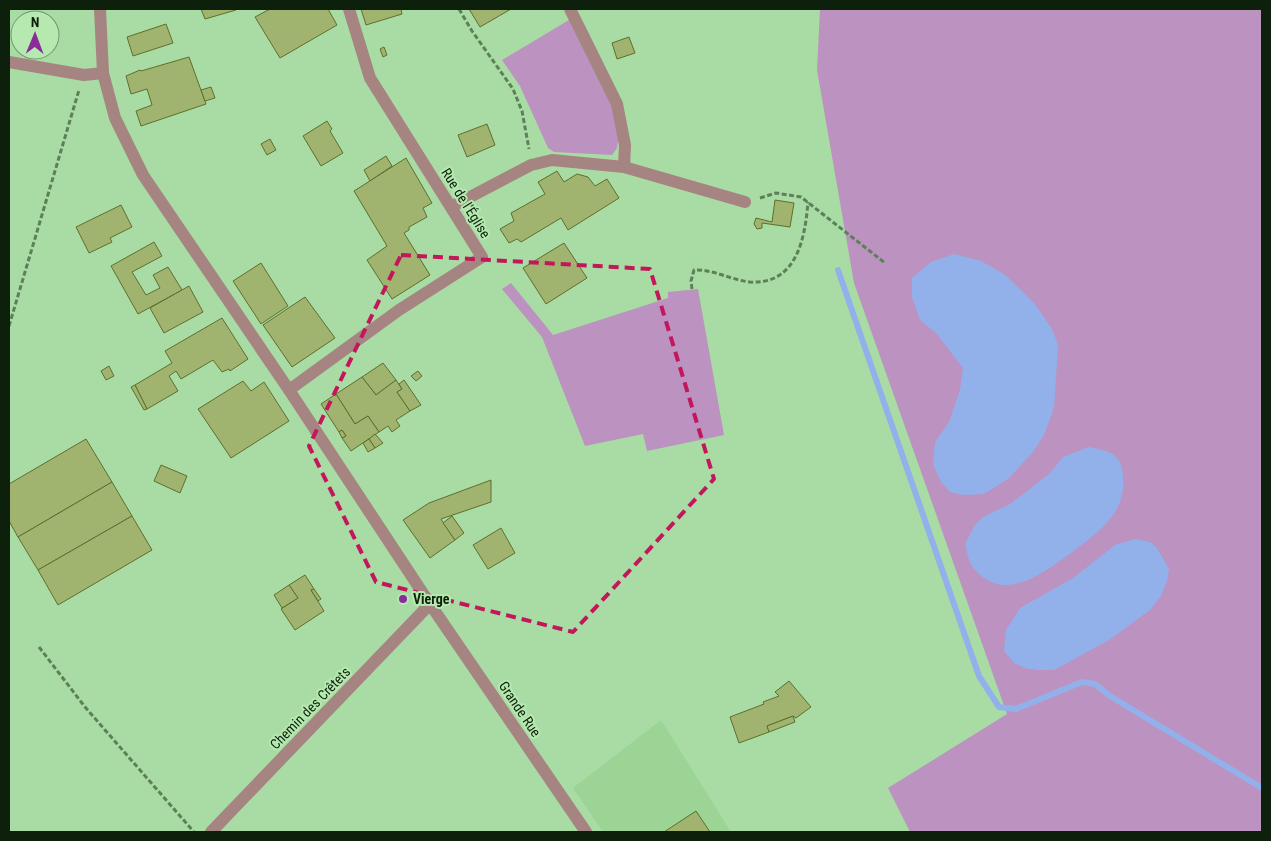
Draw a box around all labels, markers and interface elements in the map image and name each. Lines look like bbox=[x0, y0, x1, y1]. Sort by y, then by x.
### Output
north arrow bbox=[10, 10, 60, 60]
text: N bbox=[31, 14, 40, 30]
street label: Rue de l'Église bbox=[438, 165, 495, 241]
place label: Vierge bbox=[413, 591, 450, 607]
marker: Vierge bbox=[397, 593, 409, 605]
street label: Chemin des Crêtets bbox=[267, 664, 353, 752]
street label: Grande Rue bbox=[496, 678, 545, 740]

